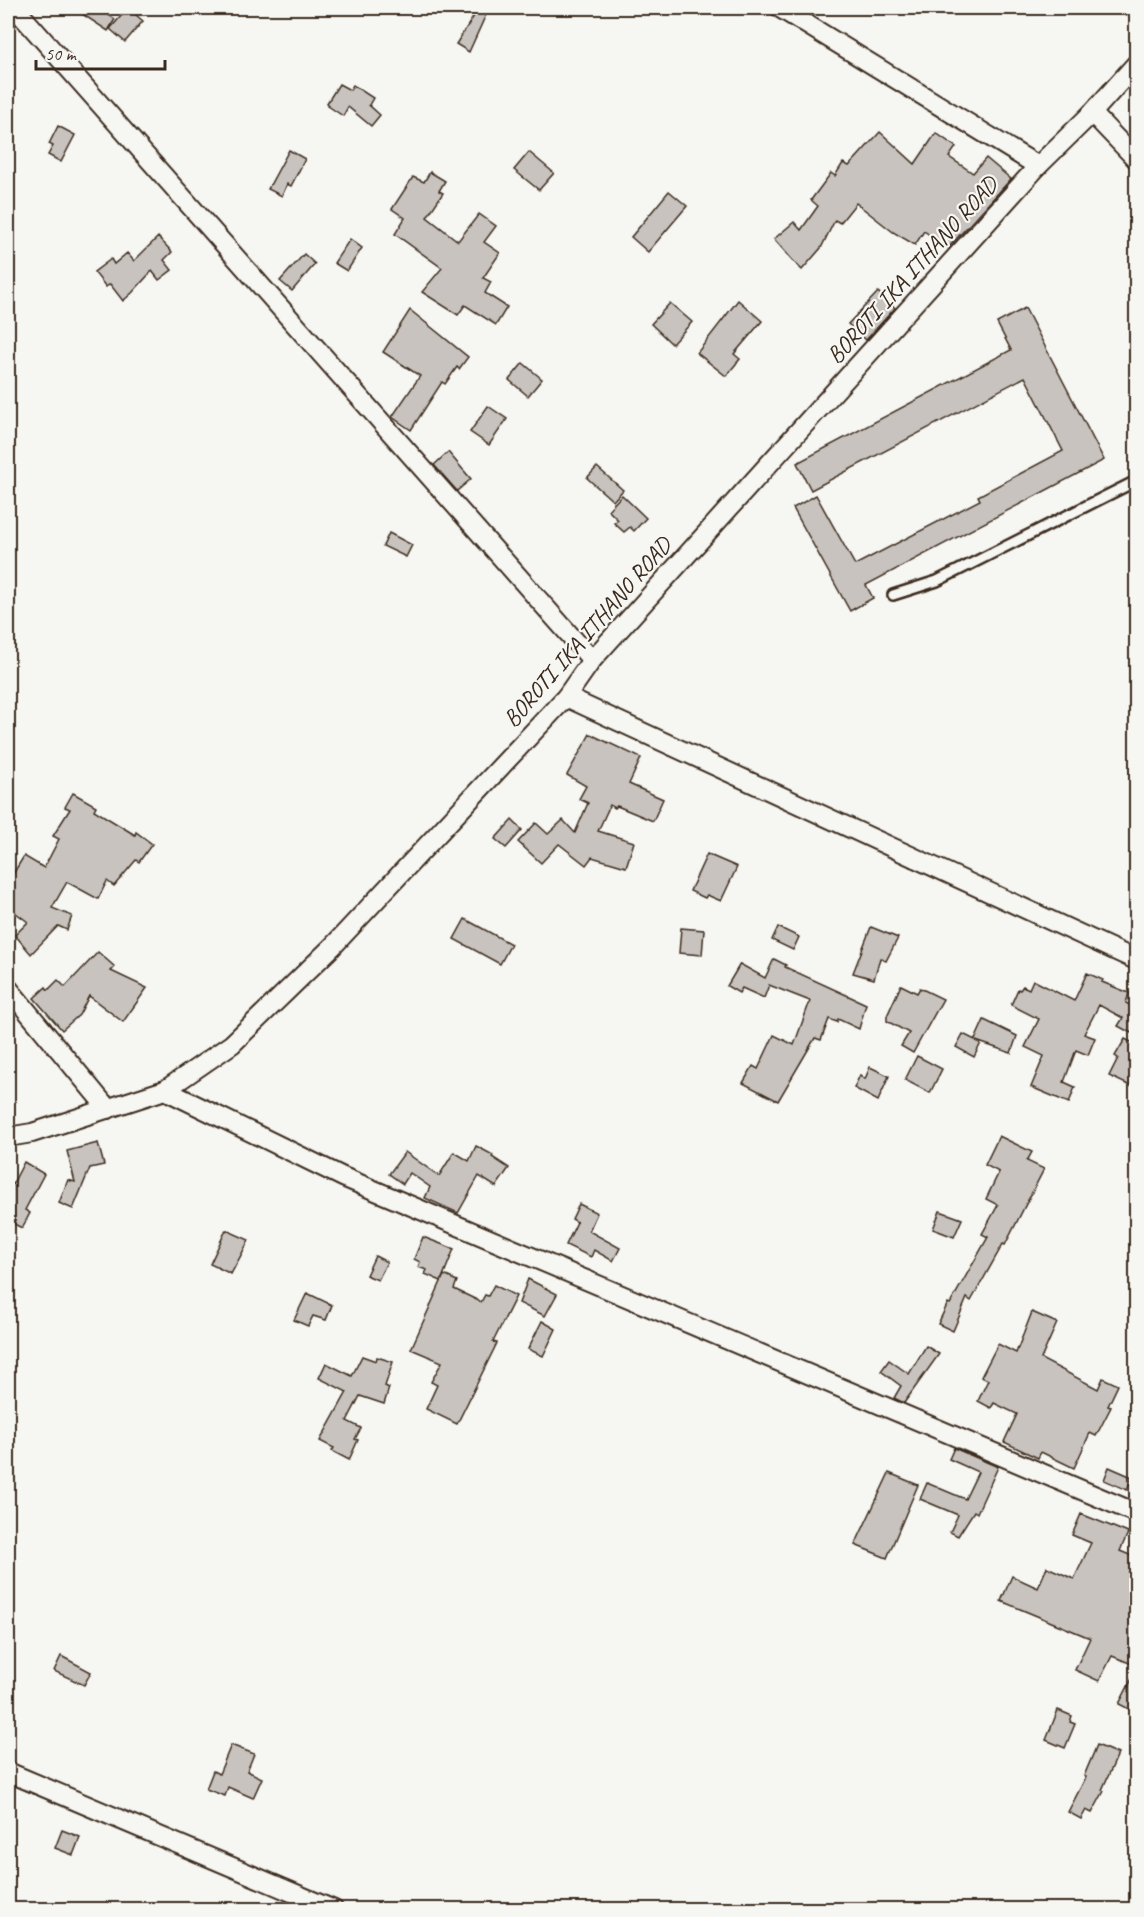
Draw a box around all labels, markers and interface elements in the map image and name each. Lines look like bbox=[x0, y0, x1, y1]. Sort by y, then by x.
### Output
scale bar bbox=[36, 33, 165, 71]
text: 50 m bbox=[45, 43, 78, 65]
street label: BOROTI IKA ITHANO ROAD bbox=[820, 169, 1005, 370]
street label: BOROTI IKA ITHANO ROAD bbox=[496, 529, 679, 733]

